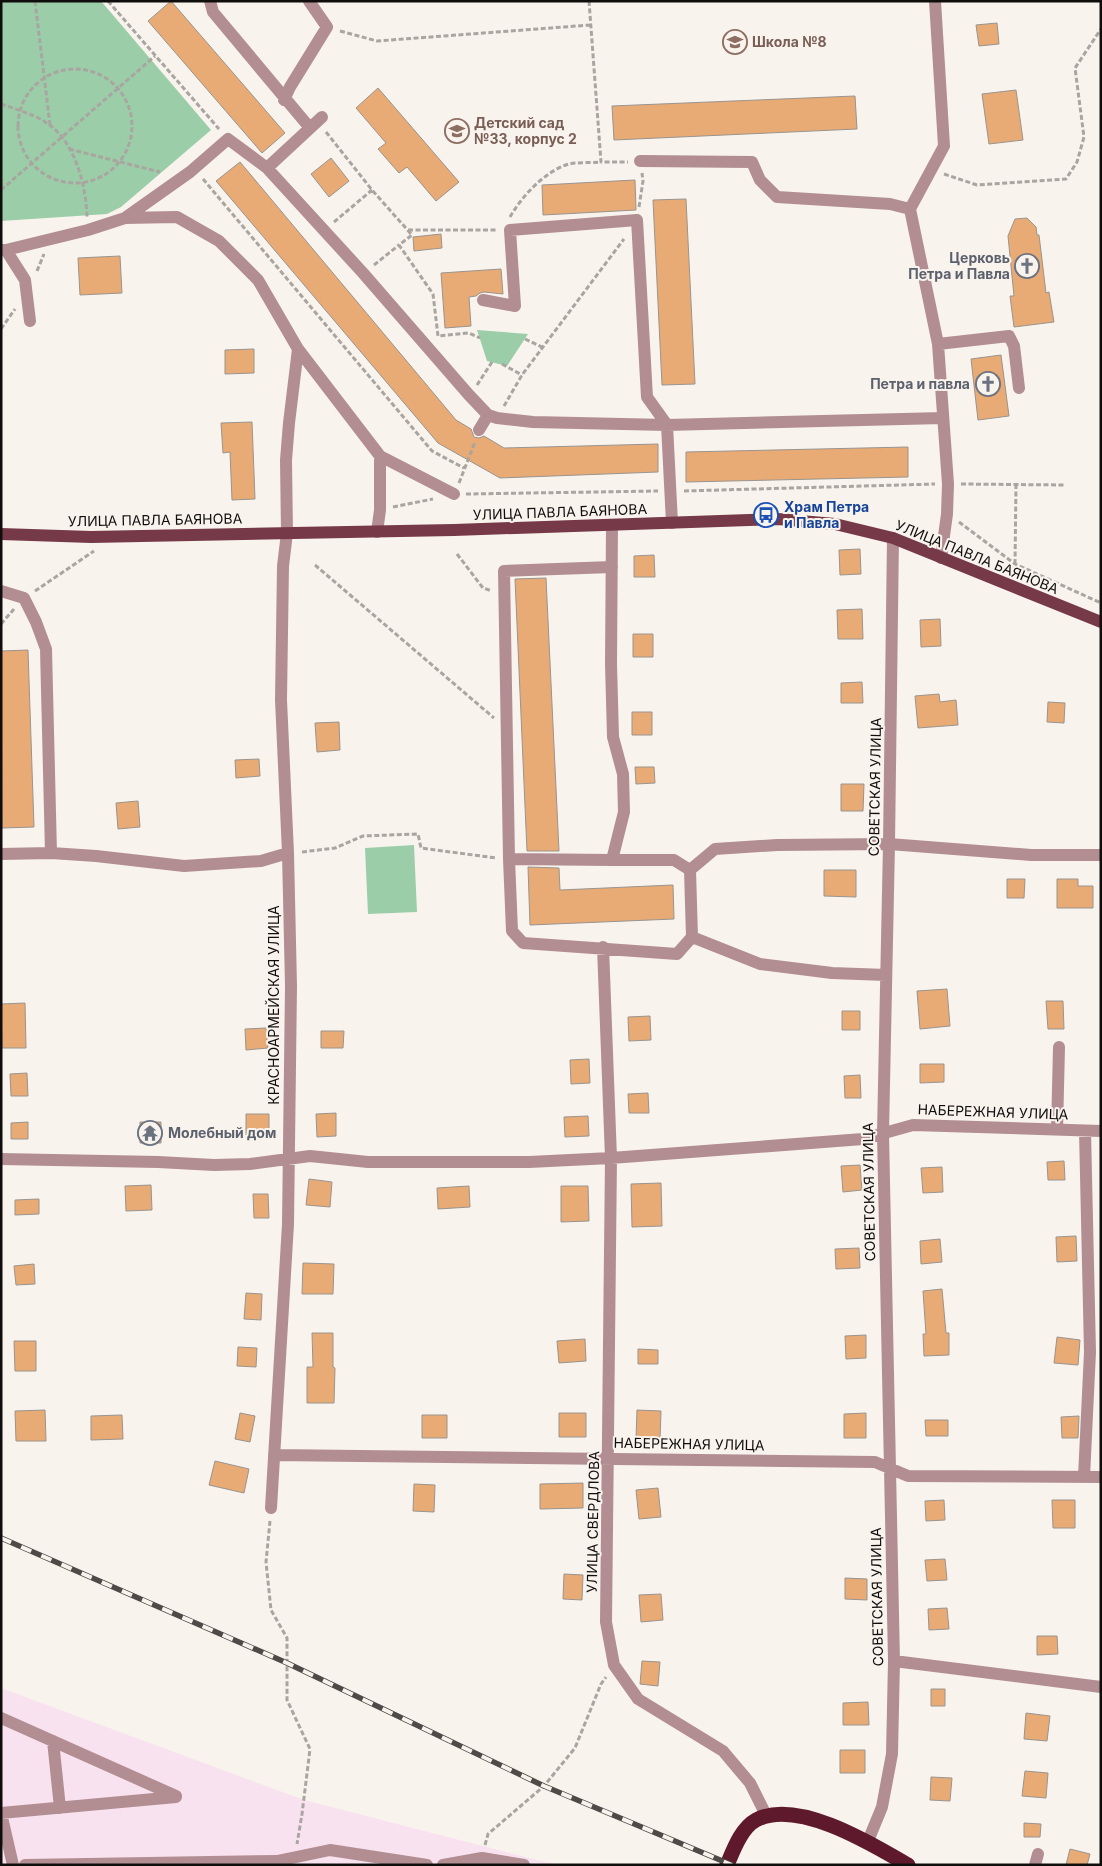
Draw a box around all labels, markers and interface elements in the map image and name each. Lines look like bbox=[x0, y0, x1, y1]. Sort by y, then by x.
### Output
school or university icon: Школа №8 bbox=[722, 29, 748, 55]
place label: Школа №8 bbox=[752, 33, 827, 50]
place label: Детский сад №33, корпус 2 bbox=[474, 114, 577, 147]
school or university icon: Детский сад №33, корпус 2 bbox=[444, 118, 470, 144]
place label: Церковь Петра и Павла bbox=[908, 249, 1010, 282]
church icon: Церковь Петра и Павла bbox=[1014, 253, 1040, 279]
church icon: Петра и павла bbox=[975, 371, 1001, 397]
place label: Петра и павла bbox=[870, 375, 970, 392]
place label: Храм Петра и Павла bbox=[784, 498, 869, 531]
street label: УЛИЦА ПАВЛА БАЯНОВА bbox=[473, 500, 648, 523]
bus stop icon: Храм Петра и Павла bbox=[753, 502, 779, 528]
street label: УЛИЦА ПАВЛА БАЯНОВА bbox=[68, 509, 243, 530]
street label: УЛИЦА ПАВЛА БАЯНОВА bbox=[893, 516, 1062, 597]
street label: СОВЕТСКАЯ УЛИЦА bbox=[865, 717, 884, 857]
street label: КРАСНОАРМЕЙСКАЯ УЛИЦА bbox=[264, 905, 282, 1105]
street label: НАБЕРЕЖНАЯ УЛИЦА bbox=[917, 1100, 1069, 1123]
temple icon: Молебный дом bbox=[137, 1120, 163, 1146]
street label: СОВЕТСКАЯ УЛИЦА bbox=[859, 1122, 878, 1262]
place label: Молебный дом bbox=[168, 1124, 276, 1141]
street label: НАБЕРЕЖНАЯ УЛИЦА bbox=[613, 1434, 765, 1453]
street label: УЛИЦА СВЕРДЛОВА bbox=[583, 1450, 602, 1593]
street label: СОВЕТСКАЯ УЛИЦА bbox=[867, 1527, 886, 1667]

